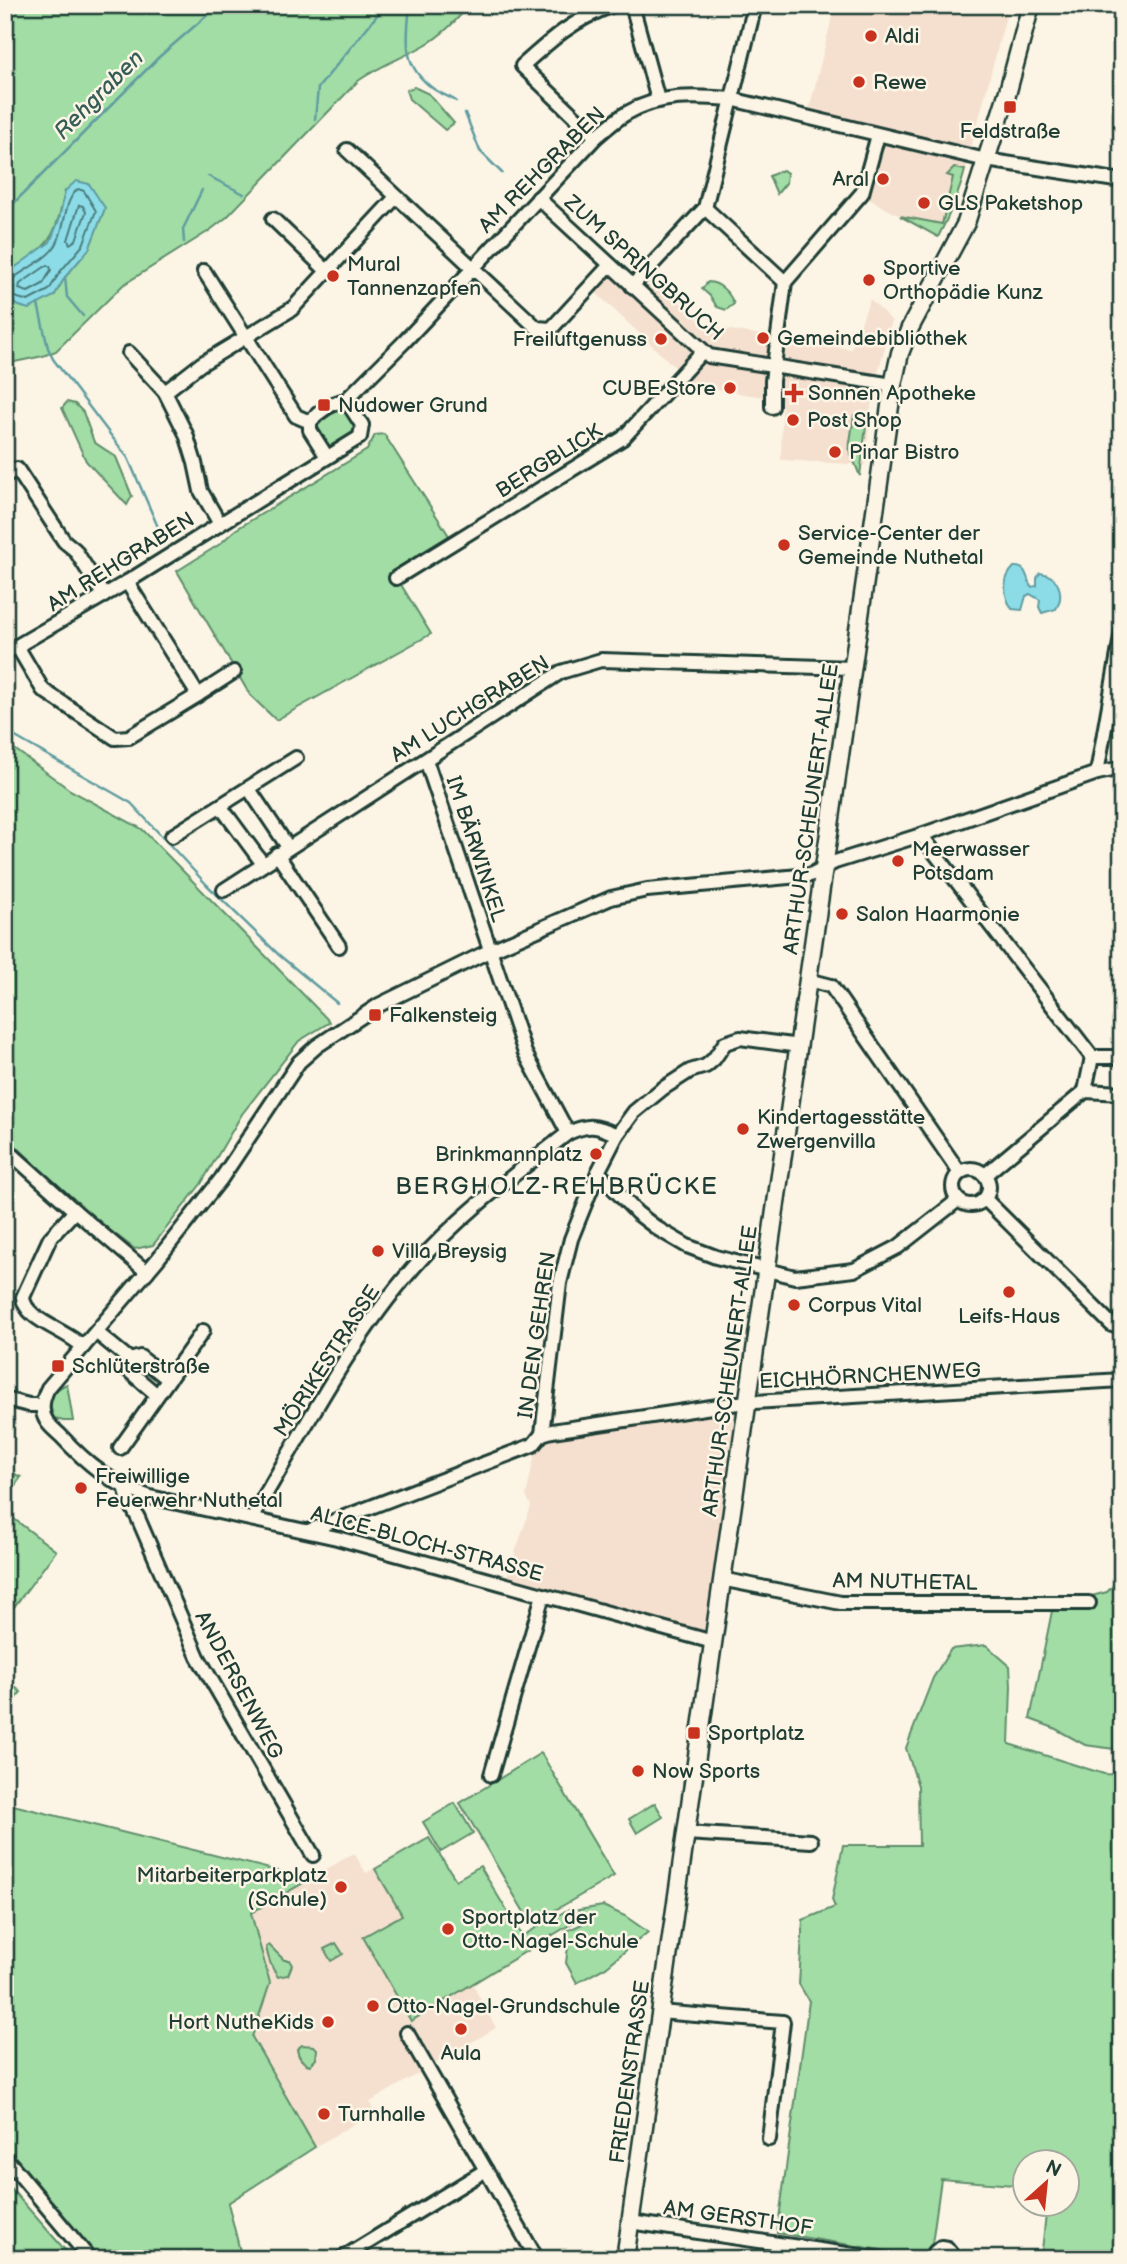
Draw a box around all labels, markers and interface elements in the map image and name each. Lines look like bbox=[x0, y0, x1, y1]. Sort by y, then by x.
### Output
place label: Aldi bbox=[885, 24, 919, 49]
marker: Aldi bbox=[863, 28, 879, 44]
water label: Rehgraben bbox=[48, 44, 150, 146]
place label: Rewe bbox=[873, 70, 927, 95]
marker: Rewe bbox=[851, 74, 867, 90]
marker: Feldstraße bbox=[1002, 99, 1018, 115]
street label: AM REHGRABEN bbox=[474, 102, 610, 238]
place label: Feldstraße bbox=[960, 119, 1060, 144]
place label: Aral bbox=[832, 167, 869, 192]
marker: Aral bbox=[875, 171, 891, 187]
street label: ZUM SPRINGBRUCH bbox=[559, 189, 729, 346]
place label: GLS Paketshop bbox=[938, 191, 1083, 216]
marker: GLS Paketshop bbox=[916, 195, 932, 211]
place label: Mural Tannenzapfen bbox=[347, 252, 481, 301]
place label: Sportive Orthopädie Kunz bbox=[883, 256, 1044, 305]
marker: Mural Tannenzapfen bbox=[325, 268, 341, 284]
marker: Sportive Orthopädie Kunz bbox=[861, 272, 877, 288]
place label: Gemeindebibliothek bbox=[777, 326, 968, 351]
place label: Freiluftgenuss bbox=[512, 327, 647, 352]
marker: Gemeindebibliothek bbox=[755, 330, 771, 346]
marker: Freiluftgenuss bbox=[653, 331, 669, 347]
place label: CUBE Store bbox=[602, 376, 716, 401]
marker: CUBE Store bbox=[722, 380, 738, 396]
place label: Sonnen Apotheke bbox=[808, 381, 976, 406]
marker: Sonnen Apotheke bbox=[786, 385, 802, 401]
place label: Nudower Grund bbox=[338, 393, 488, 418]
marker: Nudower Grund bbox=[316, 397, 332, 413]
place label: Post Shop bbox=[807, 408, 902, 433]
marker: Post Shop bbox=[785, 412, 801, 428]
street label: BERGBLICK bbox=[491, 418, 607, 503]
place label: Pinar Bistro bbox=[849, 440, 959, 465]
marker: Pinar Bistro bbox=[827, 444, 843, 460]
street label: AM REHGRABEN bbox=[43, 507, 199, 617]
place label: Service-Center der Gemeinde Nuthetal bbox=[798, 521, 983, 570]
marker: Service-Center der Gemeinde Nuthetal bbox=[776, 537, 792, 553]
street label: AM LUCHGRABEN bbox=[386, 650, 554, 768]
street label: ARTHUR-SCHEUNERT-ALLEE bbox=[778, 662, 844, 956]
street label: IM BÄRWINKEL bbox=[441, 773, 511, 925]
place label: Meerwasser Potsdam bbox=[912, 837, 1030, 886]
marker: Meerwasser Potsdam bbox=[890, 853, 906, 869]
place label: Salon Haarmonie bbox=[856, 902, 1020, 927]
marker: Salon Haarmonie bbox=[834, 906, 850, 922]
place label: Falkensteig bbox=[389, 1003, 497, 1028]
marker: Falkensteig bbox=[367, 1007, 383, 1023]
place label: Kindertagesstätte Zwergenvilla bbox=[756, 1105, 925, 1154]
marker: Kindertagesstätte Zwergenvilla bbox=[735, 1121, 751, 1137]
place label: Brinkmannplatz bbox=[435, 1142, 583, 1167]
marker: Brinkmannplatz bbox=[588, 1146, 604, 1162]
district label: BERGHOLZ-REHBRÜCKE bbox=[395, 1172, 719, 1201]
street label: ARTHUR-SCHEUNERT-ALLEE bbox=[697, 1224, 763, 1518]
place label: Villa Breysig bbox=[392, 1239, 507, 1264]
marker: Villa Breysig bbox=[370, 1243, 386, 1259]
street label: IN DEN GEHREN bbox=[513, 1250, 561, 1420]
street label: MÖRIKESTRASSE bbox=[269, 1281, 385, 1441]
marker: Leifs-Haus bbox=[1001, 1284, 1017, 1300]
place label: Corpus Vital bbox=[808, 1293, 922, 1318]
marker: Corpus Vital bbox=[786, 1297, 802, 1313]
place label: Leifs-Haus bbox=[958, 1304, 1060, 1329]
place label: Schlüterstraße bbox=[72, 1354, 210, 1379]
marker: Schlüterstraße bbox=[50, 1358, 66, 1374]
street label: EICHHÖRNCHENWEG bbox=[758, 1358, 982, 1394]
place label: Freiwillige Feuerwehr Nuthetal bbox=[95, 1464, 283, 1513]
marker: Freiwillige Feuerwehr Nuthetal bbox=[73, 1480, 89, 1496]
street label: ALICE-BLOCH-STRASSE bbox=[308, 1501, 546, 1587]
street label: AM NUTHETAL bbox=[832, 1568, 978, 1596]
street label: ANDERSENWEG bbox=[190, 1607, 289, 1763]
place label: Sportplatz bbox=[708, 1721, 805, 1746]
marker: Sportplatz bbox=[686, 1725, 702, 1741]
place label: Now Sports bbox=[652, 1759, 760, 1784]
marker: Now Sports bbox=[630, 1763, 646, 1779]
place label: Mitarbeiterparkplatz (Schule) bbox=[137, 1863, 328, 1912]
marker: Mitarbeiterparkplatz (Schule) bbox=[333, 1879, 349, 1895]
place label: Sportplatz der Otto-Nagel-Schule bbox=[462, 1905, 639, 1954]
marker: Sportplatz der Otto-Nagel-Schule bbox=[440, 1921, 456, 1937]
street label: FRIEDENSTRASSE bbox=[605, 1979, 655, 2165]
place label: Otto-Nagel-Grundschule bbox=[387, 1994, 620, 2019]
marker: Otto-Nagel-Grundschule bbox=[365, 1998, 381, 2014]
place label: Hort NutheKids bbox=[168, 2010, 314, 2035]
marker: Hort NutheKids bbox=[320, 2014, 336, 2030]
marker: Aula bbox=[453, 2021, 469, 2037]
place label: Aula bbox=[441, 2041, 481, 2066]
place label: Turnhalle bbox=[338, 2102, 425, 2127]
marker: Turnhalle bbox=[316, 2106, 332, 2122]
north arrow bbox=[1012, 2148, 1082, 2218]
text: N bbox=[1041, 2156, 1065, 2183]
street label: AM GERSTHOF bbox=[662, 2195, 814, 2241]

